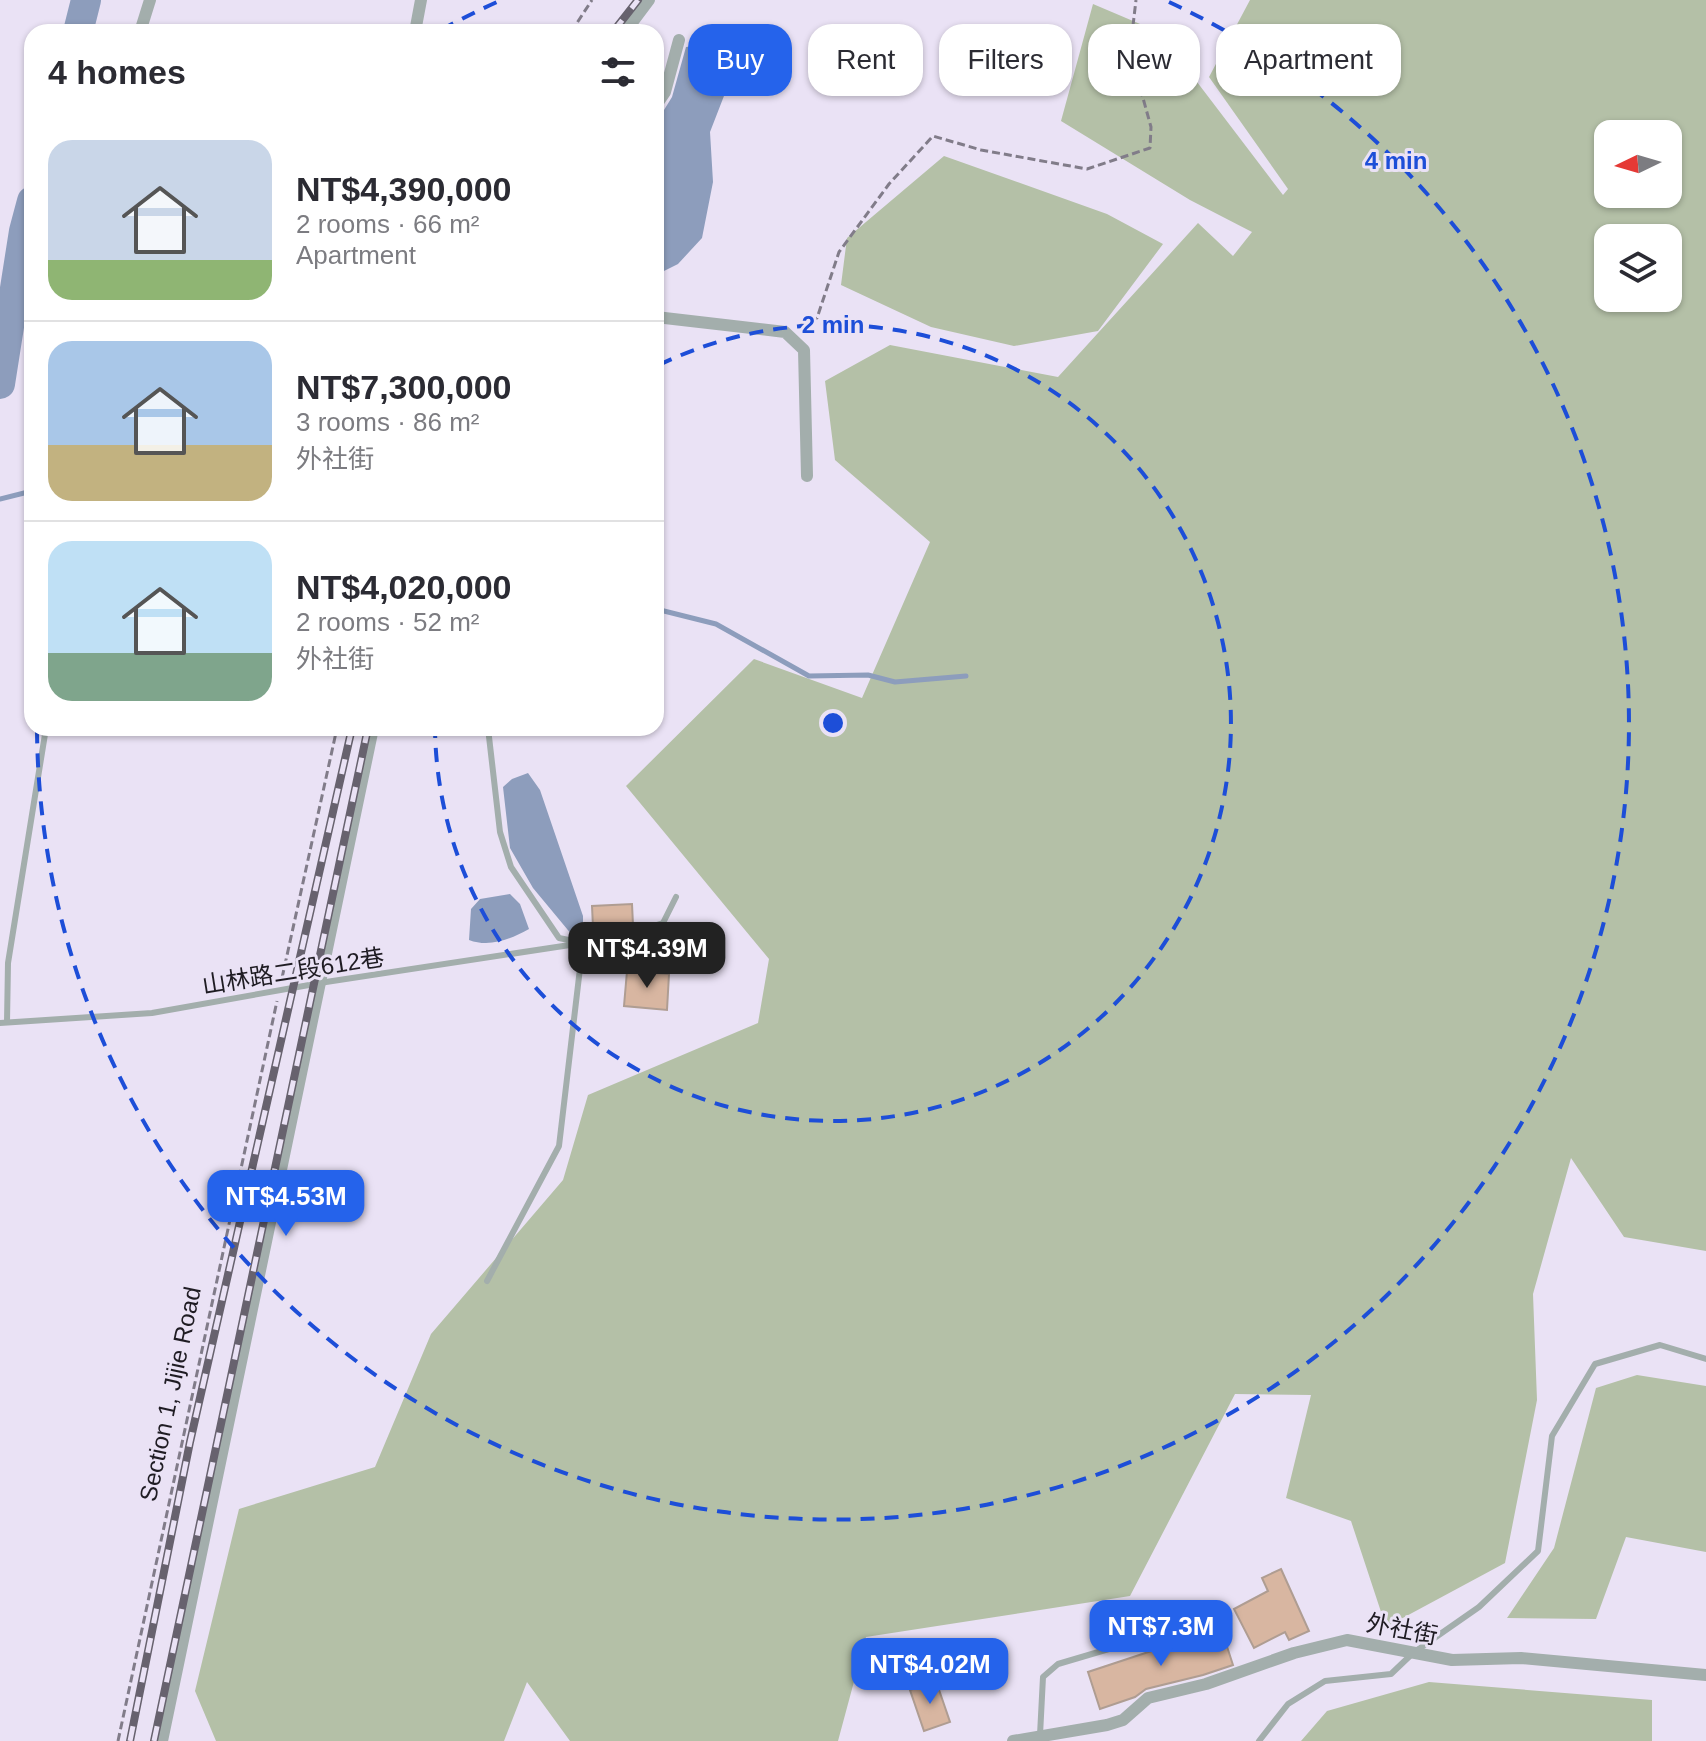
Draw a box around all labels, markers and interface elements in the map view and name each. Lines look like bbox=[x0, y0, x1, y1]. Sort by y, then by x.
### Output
chip: Buy bbox=[688, 24, 792, 96]
chip: Rent bbox=[808, 24, 923, 96]
chip: Filters bbox=[939, 24, 1072, 96]
chip: New bbox=[1088, 24, 1200, 96]
chip: Apartment bbox=[1216, 24, 1401, 96]
icon: filters bbox=[596, 50, 640, 94]
text: 4 homes bbox=[48, 53, 186, 91]
north arrow bbox=[1594, 120, 1682, 208]
map controls bbox=[1594, 120, 1682, 312]
text: 4 min bbox=[1365, 147, 1427, 174]
text: NT$4,390,000 bbox=[296, 170, 512, 208]
icon: home bbox=[112, 172, 208, 268]
text: 2 rooms · 66 m² bbox=[296, 209, 480, 239]
button: layers bbox=[1594, 224, 1682, 312]
text: Apartment bbox=[296, 240, 416, 270]
text: 2 min bbox=[802, 311, 864, 338]
text: NT$7,300,000 bbox=[296, 368, 512, 406]
icon: home bbox=[112, 373, 208, 469]
text: 3 rooms · 86 m² bbox=[296, 407, 480, 437]
text: 外社街 bbox=[296, 444, 374, 474]
text: NT$4,020,000 bbox=[296, 568, 512, 606]
icon: home bbox=[112, 573, 208, 669]
text: 2 rooms · 52 m² bbox=[296, 607, 480, 637]
text: 外社街 bbox=[296, 644, 374, 674]
centre of rings bbox=[819, 709, 847, 737]
pin: NT$4.39M bbox=[564, 922, 730, 990]
text: NT$4.39M bbox=[586, 933, 708, 963]
street label: 山林路二段612巷 bbox=[200, 943, 386, 999]
pin: NT$4.53M bbox=[203, 1170, 369, 1238]
text: NT$4.53M bbox=[225, 1181, 347, 1211]
street label: Section 1, Jijie Road bbox=[134, 1284, 206, 1504]
pin: NT$7.3M bbox=[1087, 1600, 1235, 1668]
street label: 外社街 bbox=[1364, 1609, 1440, 1649]
text: NT$7.3M bbox=[1108, 1611, 1214, 1641]
pin: NT$4.02M bbox=[847, 1638, 1013, 1706]
text: NT$4.02M bbox=[869, 1649, 991, 1679]

